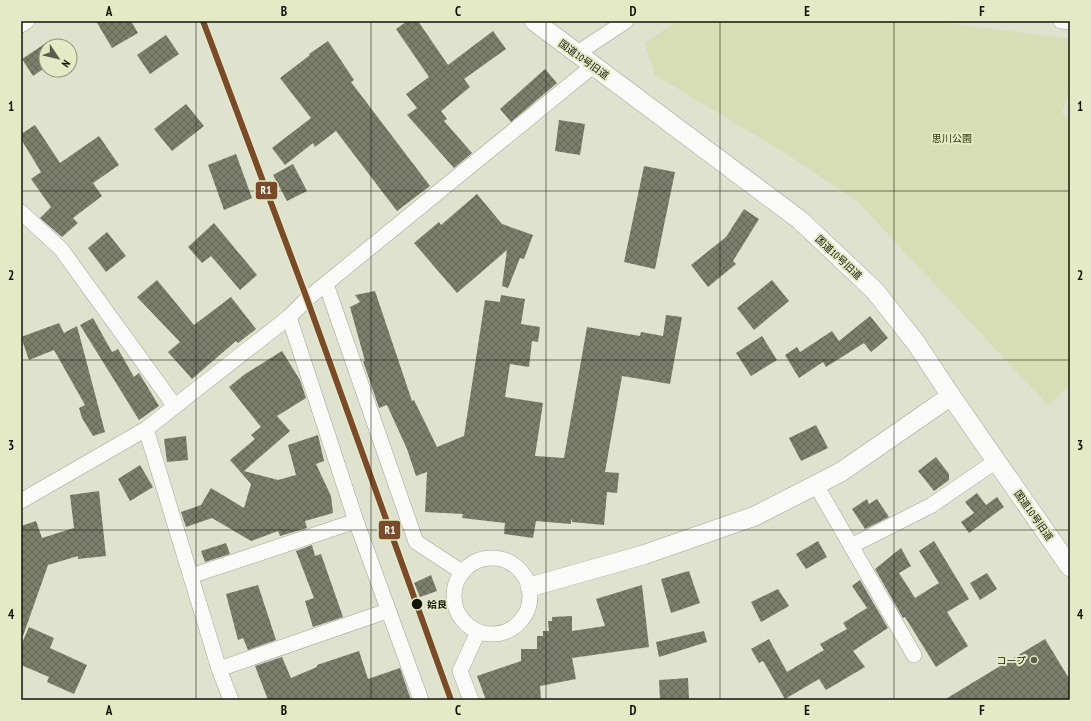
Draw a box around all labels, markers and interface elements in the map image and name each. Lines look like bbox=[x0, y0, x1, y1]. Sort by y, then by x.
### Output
text: A bbox=[105, 3, 113, 20]
text: B bbox=[281, 3, 287, 20]
text: C bbox=[455, 3, 461, 20]
text: D bbox=[630, 3, 637, 20]
text: E bbox=[804, 3, 810, 20]
text: F bbox=[979, 3, 985, 20]
street label: 国道10号旧道 bbox=[556, 37, 611, 82]
north arrow bbox=[38, 38, 78, 78]
text: N bbox=[59, 57, 74, 70]
text: 1 bbox=[8, 98, 14, 115]
text: 1 bbox=[1077, 98, 1083, 115]
park label: 思川公園 bbox=[932, 132, 972, 145]
line badge: R1 bbox=[255, 181, 278, 200]
text: R1 bbox=[261, 183, 271, 197]
street label: 国道10号旧道 bbox=[813, 232, 865, 282]
text: 2 bbox=[8, 267, 14, 284]
text: 2 bbox=[1077, 267, 1083, 284]
text: 3 bbox=[8, 437, 14, 454]
text: 3 bbox=[1077, 437, 1083, 454]
street label: 国道10号旧道 bbox=[1011, 487, 1056, 543]
line badge: R1 bbox=[378, 520, 401, 540]
text: R1 bbox=[385, 523, 395, 537]
marker: 姶良 bbox=[410, 597, 424, 611]
place label: 姶良 bbox=[427, 598, 447, 611]
text: 4 bbox=[8, 606, 15, 623]
text: 4 bbox=[1077, 606, 1084, 623]
place label: コープ bbox=[997, 654, 1026, 667]
marker: コープ bbox=[1029, 655, 1039, 665]
text: A bbox=[105, 702, 113, 719]
text: B bbox=[281, 702, 287, 719]
text: C bbox=[455, 702, 461, 719]
text: D bbox=[630, 702, 637, 719]
text: E bbox=[804, 702, 810, 719]
text: F bbox=[979, 702, 985, 719]

